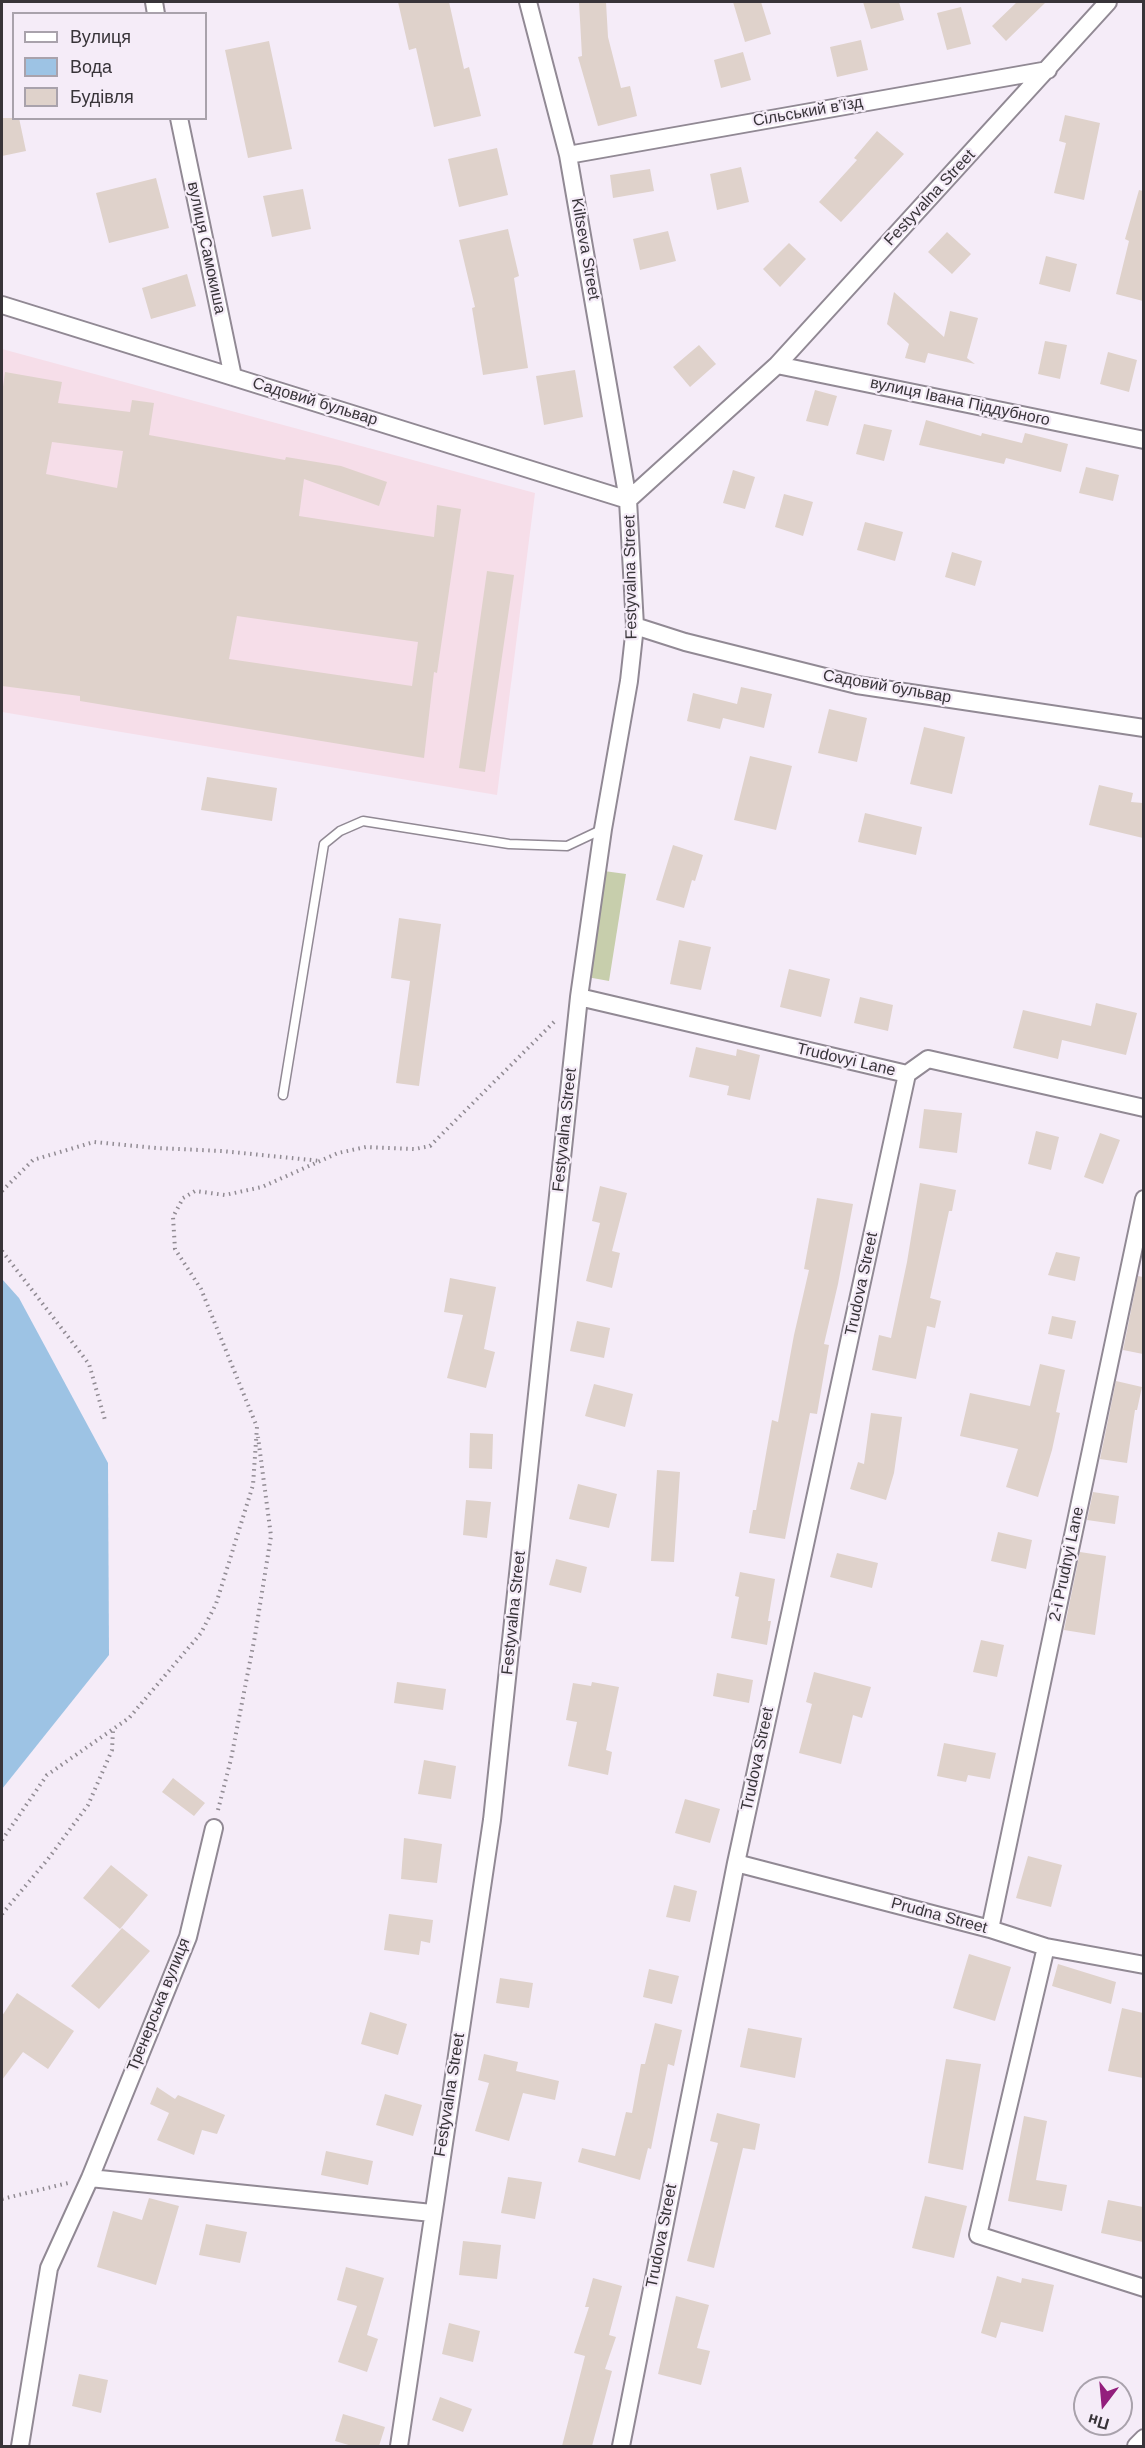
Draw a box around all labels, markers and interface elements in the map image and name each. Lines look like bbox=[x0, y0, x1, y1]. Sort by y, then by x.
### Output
legend bbox=[12, 12, 207, 120]
text: Вулиця bbox=[70, 27, 131, 47]
text: Вода bbox=[70, 57, 112, 77]
text: Будівля bbox=[70, 87, 134, 107]
street label: Сільський в’їзд bbox=[752, 93, 864, 131]
street label: Festyvalna Street bbox=[881, 146, 979, 250]
street label: вулиця Самокиша bbox=[183, 180, 229, 316]
street label: Kiltseva Street bbox=[567, 197, 603, 301]
street label: Садовий бульвар bbox=[250, 374, 380, 430]
street label: вулиця Івана Піддубного bbox=[868, 374, 1052, 430]
street label: Festyvalna Street bbox=[620, 515, 642, 639]
street label: Садовий бульвар bbox=[821, 666, 953, 708]
street label: Trudovyi Lane bbox=[795, 1039, 897, 1081]
street label: Festyvalna Street bbox=[549, 1067, 581, 1193]
street label: Trudova Street bbox=[842, 1231, 882, 1337]
street label: 2-i Prudnyi Lane bbox=[1045, 1505, 1089, 1623]
street label: Festyvalna Street bbox=[498, 1550, 530, 1676]
street label: Trudova Street bbox=[738, 1706, 778, 1812]
street label: Prudna Street bbox=[889, 1894, 989, 1938]
street label: Тренерська вулиця bbox=[123, 1935, 195, 2075]
street label: Festyvalna Street bbox=[431, 2032, 469, 2158]
street label: Trudova Street bbox=[643, 2183, 681, 2289]
north arrow bbox=[1073, 2376, 1133, 2436]
text: Пн bbox=[1086, 2411, 1111, 2433]

